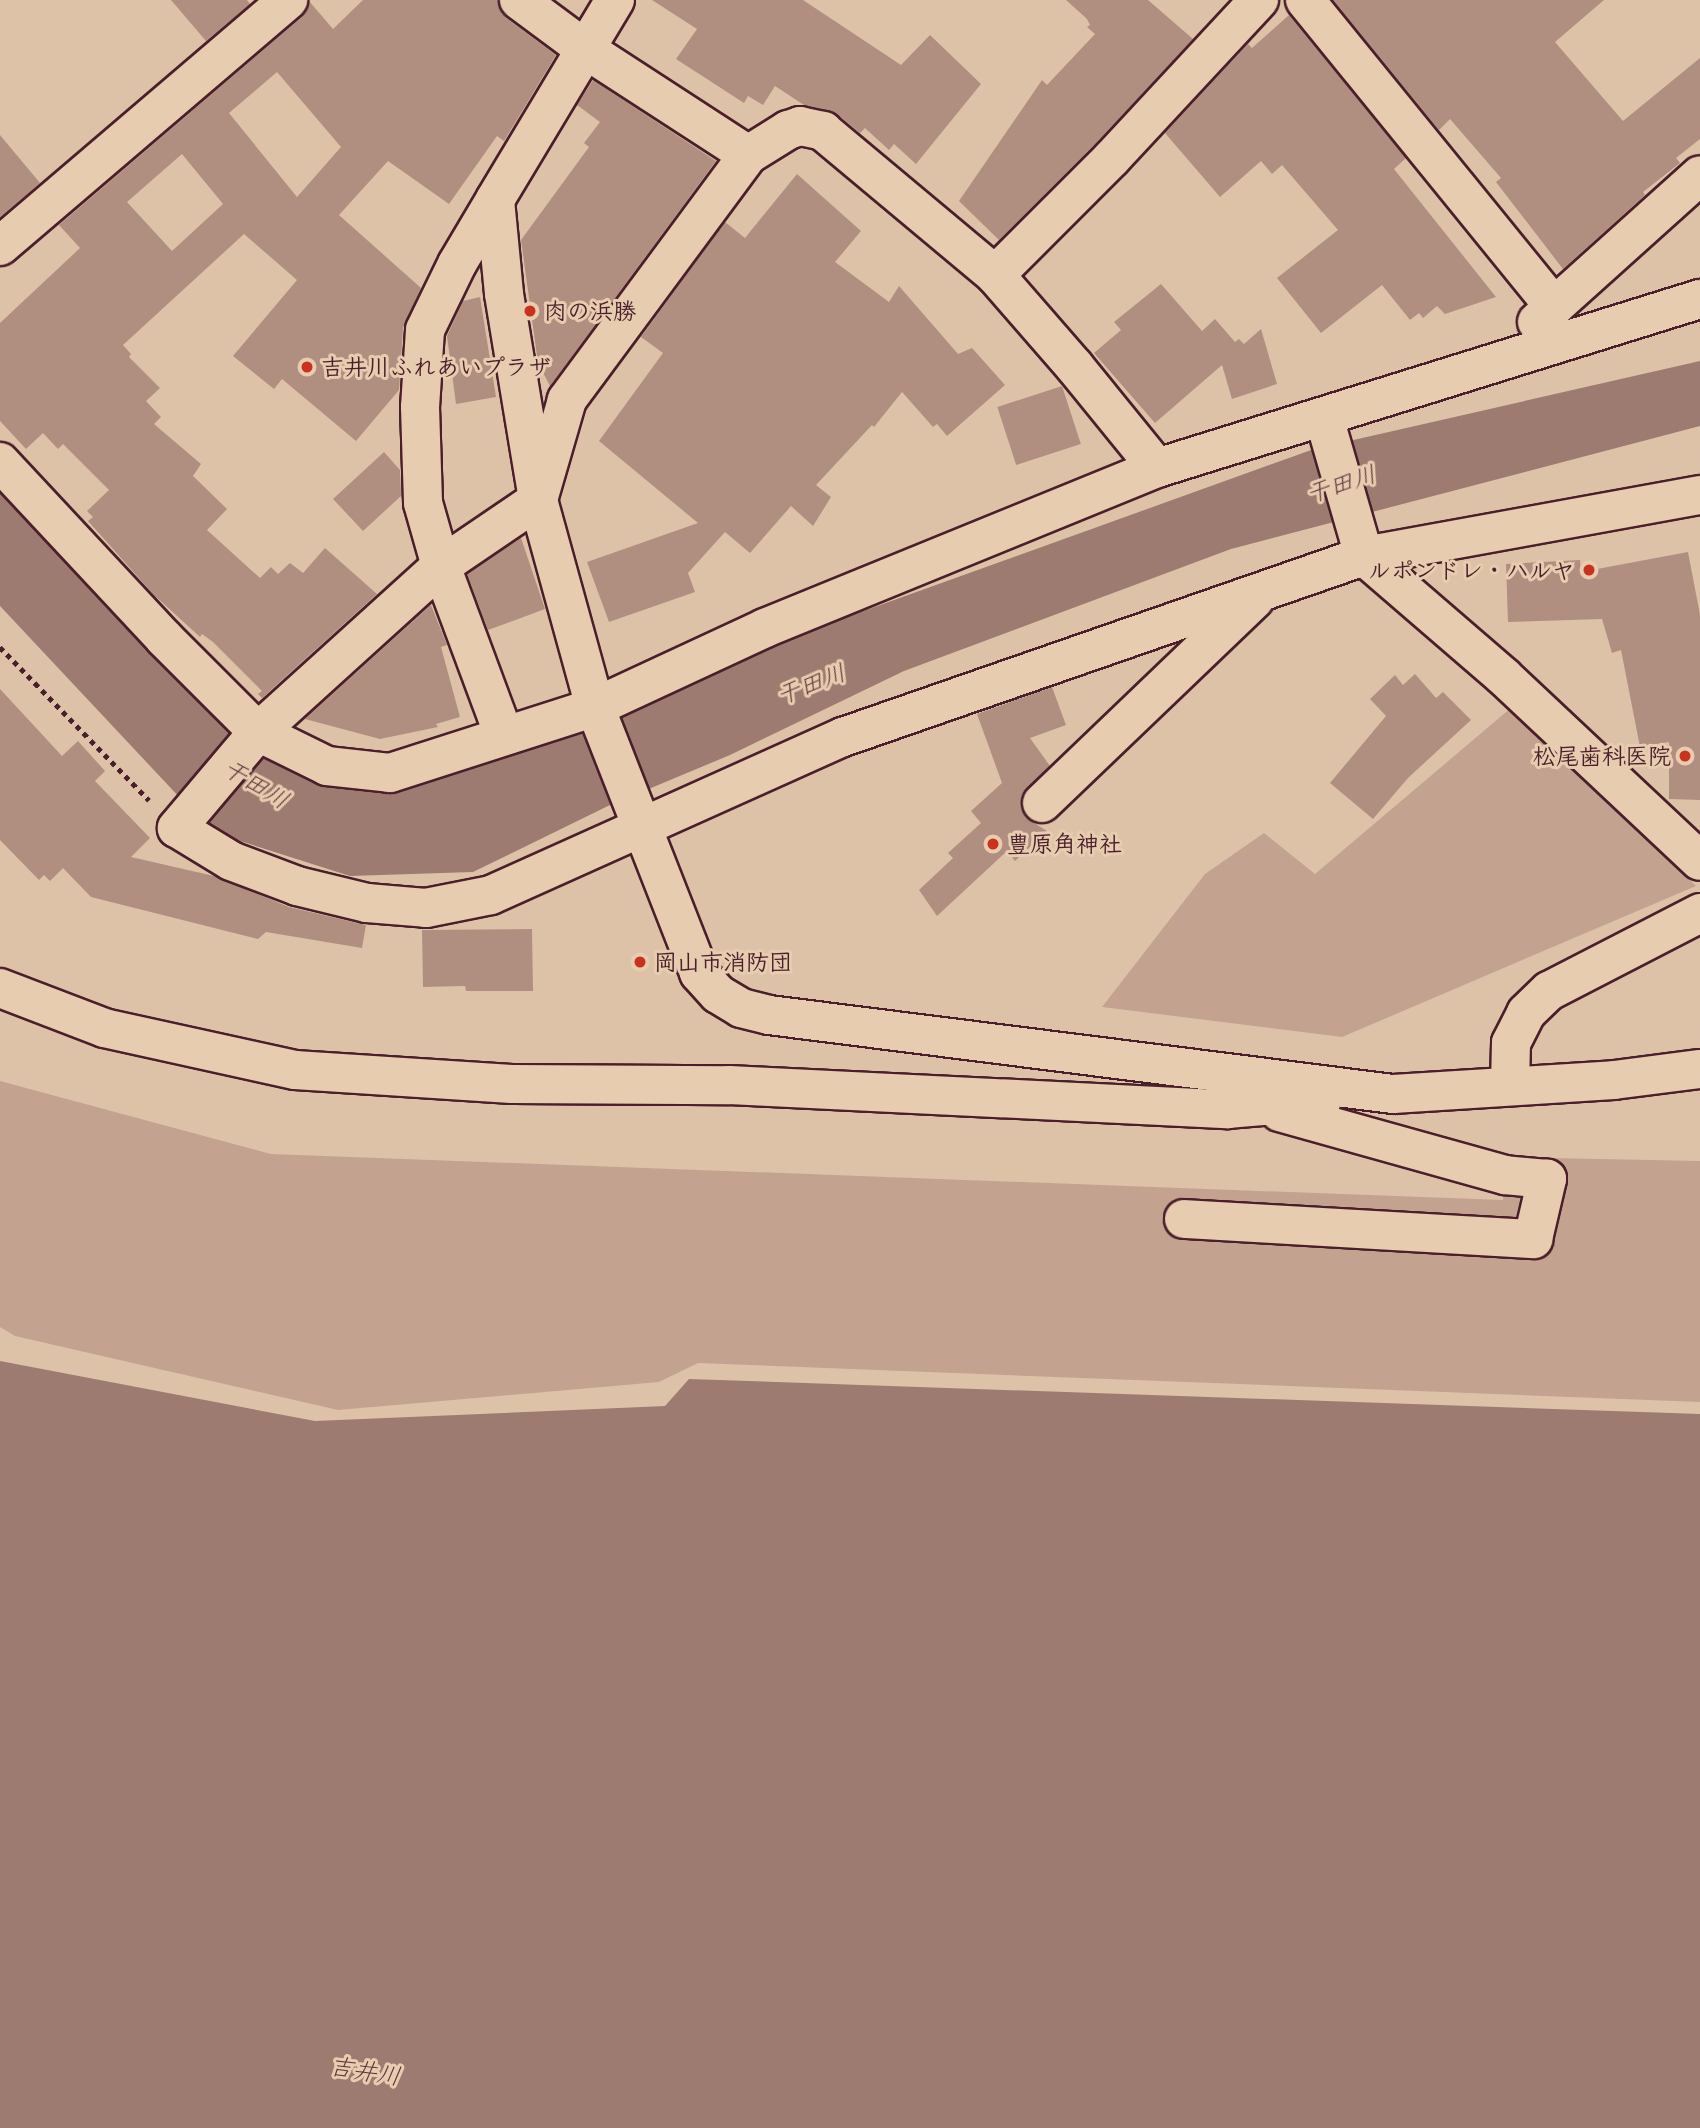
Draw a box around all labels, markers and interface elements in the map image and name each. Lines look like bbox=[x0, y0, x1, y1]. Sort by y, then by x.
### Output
place label: 肉の浜勝 bbox=[544, 297, 636, 325]
marker: 肉の浜勝 bbox=[522, 303, 538, 319]
place label: 吉井川ふれあいプラザ bbox=[321, 353, 551, 381]
marker: 吉井川ふれあいプラザ bbox=[299, 359, 315, 375]
water label: 干田川 bbox=[1302, 459, 1380, 509]
place label: ルポンドレ・ハルヤ bbox=[1368, 556, 1575, 584]
marker: ルポンドレ・ハルヤ bbox=[1581, 562, 1597, 578]
water label: 干田川 bbox=[772, 658, 850, 710]
place label: 松尾歯科医院 bbox=[1533, 742, 1671, 770]
marker: 松尾歯科医院 bbox=[1677, 748, 1693, 764]
water label: 干田川 bbox=[218, 753, 294, 815]
place label: 豊原角神社 bbox=[1007, 830, 1122, 858]
marker: 豊原角神社 bbox=[985, 836, 1001, 852]
place label: 岡山市消防団 bbox=[654, 948, 792, 976]
marker: 岡山市消防団 bbox=[632, 954, 648, 970]
water label: 吉井川 bbox=[327, 2051, 403, 2091]

